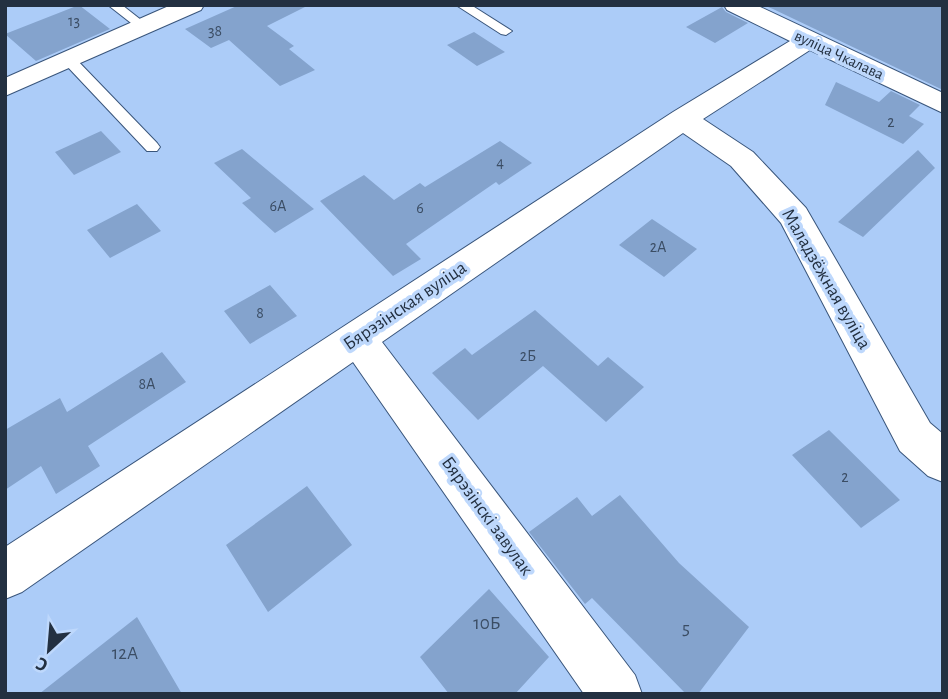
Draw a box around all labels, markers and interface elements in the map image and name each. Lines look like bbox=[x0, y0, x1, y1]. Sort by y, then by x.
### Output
house number: 13 bbox=[68, 13, 80, 29]
house number: 38 bbox=[208, 23, 222, 39]
street label: вуліца Чкалава bbox=[791, 27, 886, 84]
house number: 2 bbox=[887, 114, 895, 130]
house number: 4 bbox=[496, 154, 504, 170]
house number: 6А bbox=[270, 198, 287, 214]
house number: 6 bbox=[416, 200, 424, 216]
street label: Маладзёжная вуліца bbox=[778, 205, 874, 353]
house number: 2А bbox=[650, 239, 667, 255]
street label: Бярэзінская вуліца bbox=[340, 258, 470, 354]
house number: 8 bbox=[256, 305, 264, 321]
house number: 2Б bbox=[520, 348, 536, 364]
house number: 8А bbox=[139, 376, 156, 392]
street label: Бярэзінскі завулак bbox=[438, 453, 536, 579]
house number: 2 bbox=[841, 469, 849, 485]
house number: 10Б bbox=[473, 614, 501, 633]
north arrow bbox=[14, 615, 84, 685]
house number: 5 bbox=[682, 619, 690, 638]
house number: 12А bbox=[112, 644, 138, 663]
text: С bbox=[33, 653, 51, 675]

